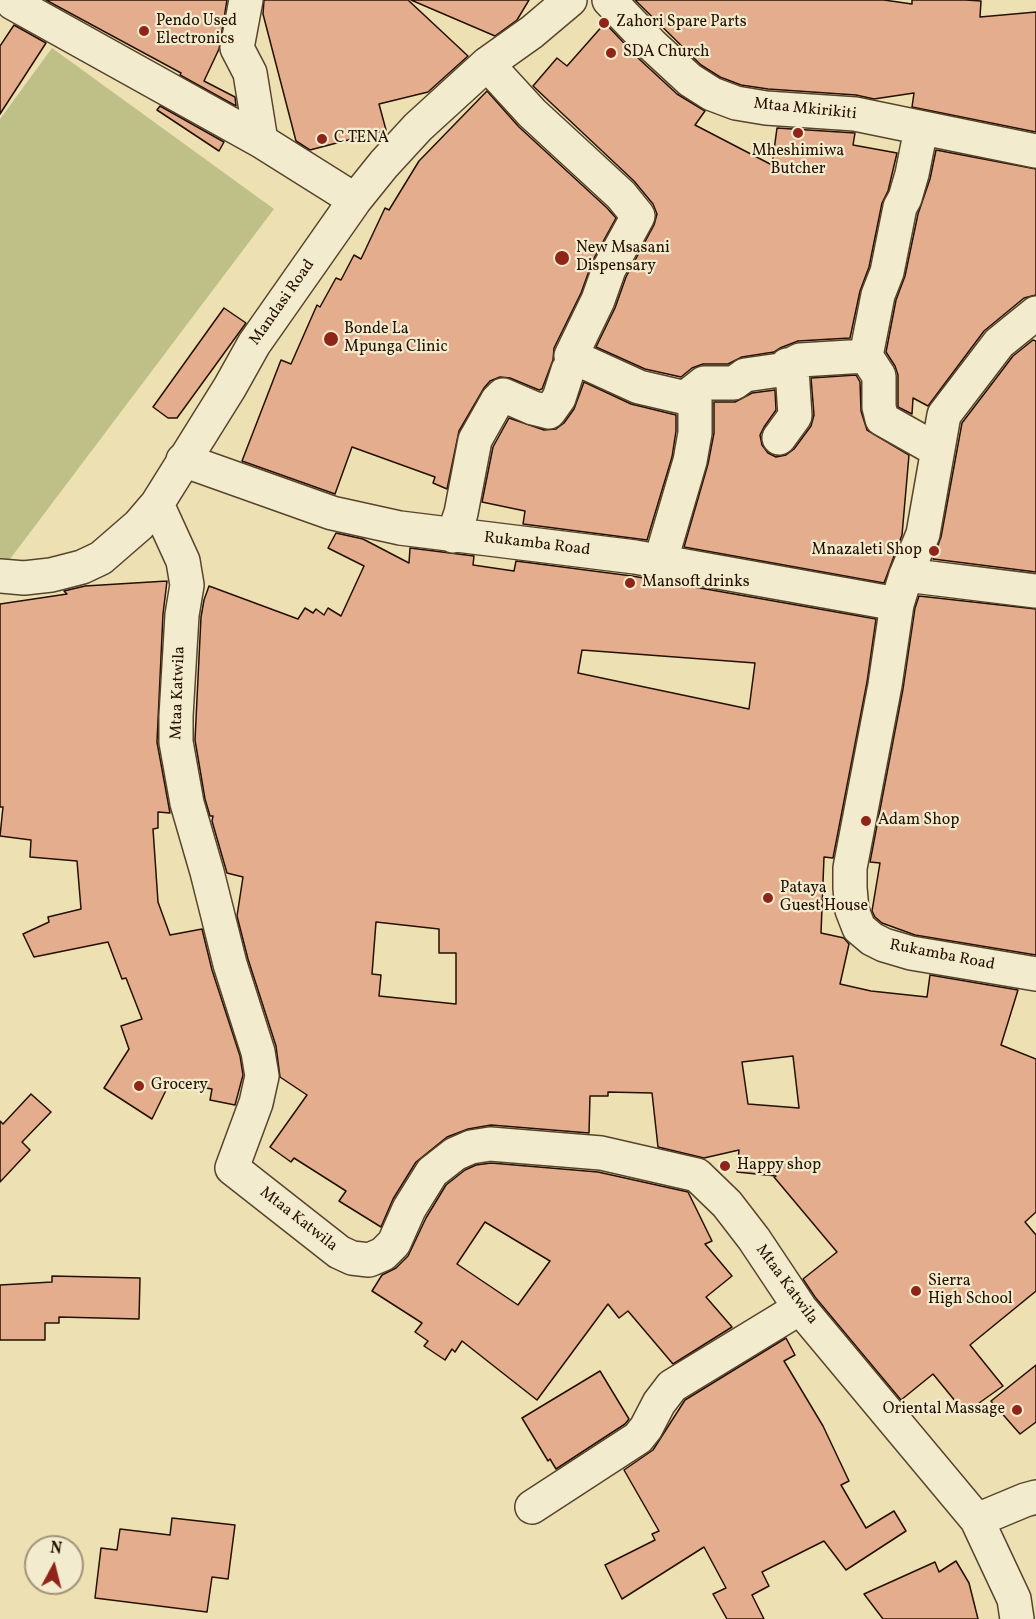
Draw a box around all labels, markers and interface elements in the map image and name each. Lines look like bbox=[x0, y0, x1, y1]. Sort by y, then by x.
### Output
place label: Pendo Used Electronics bbox=[156, 12, 237, 50]
place label: Zahori Spare Parts bbox=[616, 13, 747, 33]
marker: Zahori Spare Parts bbox=[597, 16, 611, 30]
marker: Pendo Used Electronics bbox=[137, 24, 151, 38]
place label: SDA Church bbox=[623, 43, 710, 63]
marker: SDA Church bbox=[604, 46, 618, 60]
street label: Mtaa Mkirikiti bbox=[752, 95, 858, 125]
marker: Mheshimiwa Butcher bbox=[791, 126, 805, 140]
place label: C TENA bbox=[334, 129, 389, 149]
marker: C TENA bbox=[315, 132, 329, 146]
place label: Mheshimiwa Butcher bbox=[752, 142, 844, 180]
place label: New Msasani Dispensary bbox=[576, 239, 670, 277]
marker: New Msasani Dispensary bbox=[553, 249, 571, 267]
street label: Mandasi Road bbox=[246, 256, 320, 350]
place label: Bonde La Mpunga Clinic bbox=[344, 320, 448, 358]
marker: Bonde La Mpunga Clinic bbox=[322, 330, 340, 348]
street label: Rukamba Road bbox=[483, 529, 591, 561]
place label: Mnazaleti Shop bbox=[812, 541, 922, 561]
marker: Mnazaleti Shop bbox=[927, 544, 941, 558]
place label: Mansoft drinks bbox=[642, 573, 750, 593]
marker: Mansoft drinks bbox=[623, 576, 637, 590]
street label: Mtaa Katwila bbox=[168, 646, 190, 740]
place label: Adam Shop bbox=[878, 811, 959, 831]
marker: Adam Shop bbox=[859, 814, 873, 828]
place label: Pataya Guest House bbox=[780, 879, 868, 917]
marker: Pataya Guest House bbox=[761, 891, 775, 905]
street label: Rukamba Road bbox=[888, 936, 996, 976]
place label: Grocery bbox=[151, 1076, 208, 1096]
marker: Grocery bbox=[132, 1079, 146, 1093]
place label: Happy shop bbox=[737, 1156, 821, 1176]
marker: Happy shop bbox=[718, 1159, 732, 1173]
street label: Mtaa Katwila bbox=[255, 1184, 341, 1256]
street label: Mtaa Katwila bbox=[751, 1241, 821, 1329]
place label: Sierra High School bbox=[928, 1272, 1013, 1310]
marker: Sierra High School bbox=[909, 1284, 923, 1298]
place label: Oriental Massage bbox=[883, 1400, 1005, 1420]
marker: Oriental Massage bbox=[1010, 1403, 1024, 1417]
north arrow bbox=[24, 1535, 84, 1595]
text: N bbox=[49, 1537, 63, 1561]

